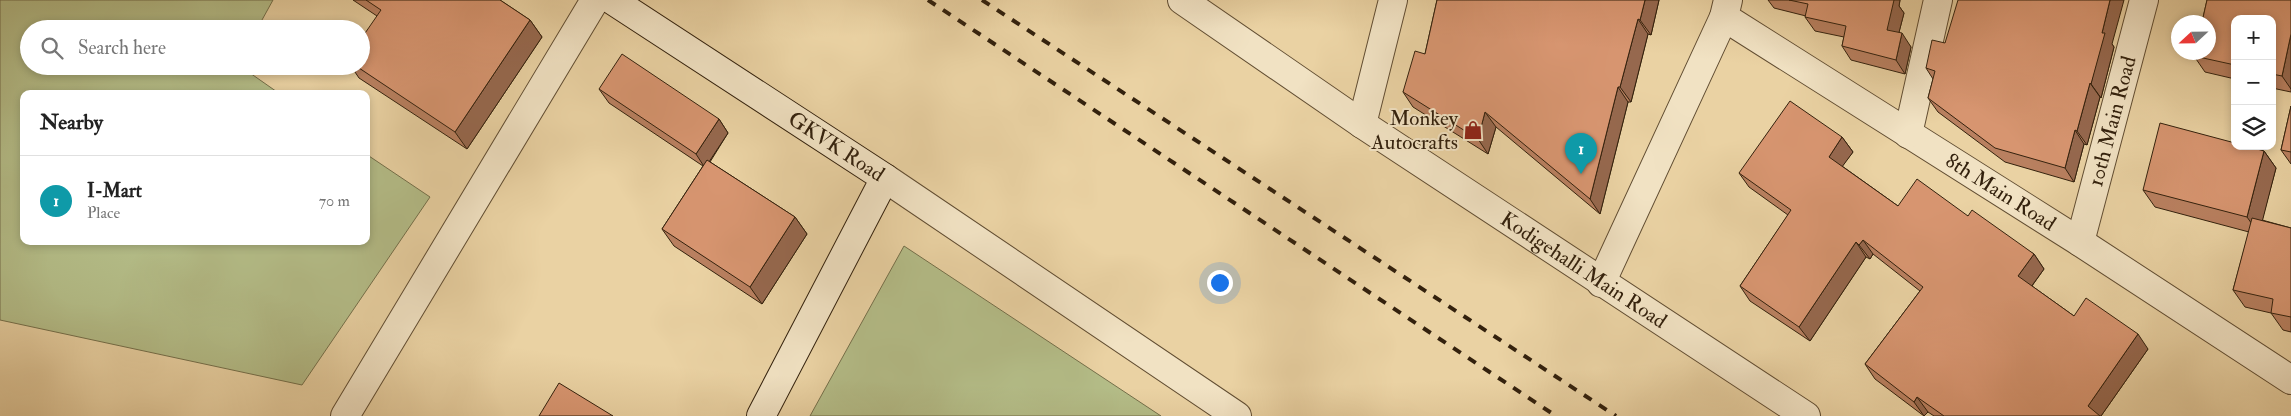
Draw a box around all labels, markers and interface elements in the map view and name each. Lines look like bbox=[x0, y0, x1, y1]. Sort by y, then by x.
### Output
north arrow bbox=[2171, 15, 2216, 60]
map controls bbox=[2231, 15, 2276, 150]
button: + bbox=[2231, 15, 2276, 60]
search box bbox=[20, 20, 370, 75]
icon: search bbox=[38, 34, 66, 62]
text: Search here bbox=[78, 36, 166, 60]
street label: 10th Main Road bbox=[2082, 52, 2143, 190]
button: − bbox=[2231, 60, 2276, 105]
street label: GKVK Road bbox=[783, 105, 890, 188]
place label: Monkey Autocrafts bbox=[1370, 105, 1459, 156]
button: layers bbox=[2231, 105, 2276, 150]
text: Nearby bbox=[40, 109, 103, 136]
shop icon: Monkey Autocrafts bbox=[1462, 119, 1484, 141]
pin: 1 bbox=[1565, 133, 1597, 174]
street label: 8th Main Road bbox=[1940, 147, 2062, 238]
text: I-Mart bbox=[87, 179, 142, 203]
text: 1 bbox=[53, 191, 59, 211]
text: 70 m bbox=[319, 191, 350, 211]
text: Place bbox=[87, 203, 120, 223]
street label: Kodigehalli Main Road bbox=[1495, 206, 1672, 335]
your location bbox=[1207, 270, 1233, 296]

